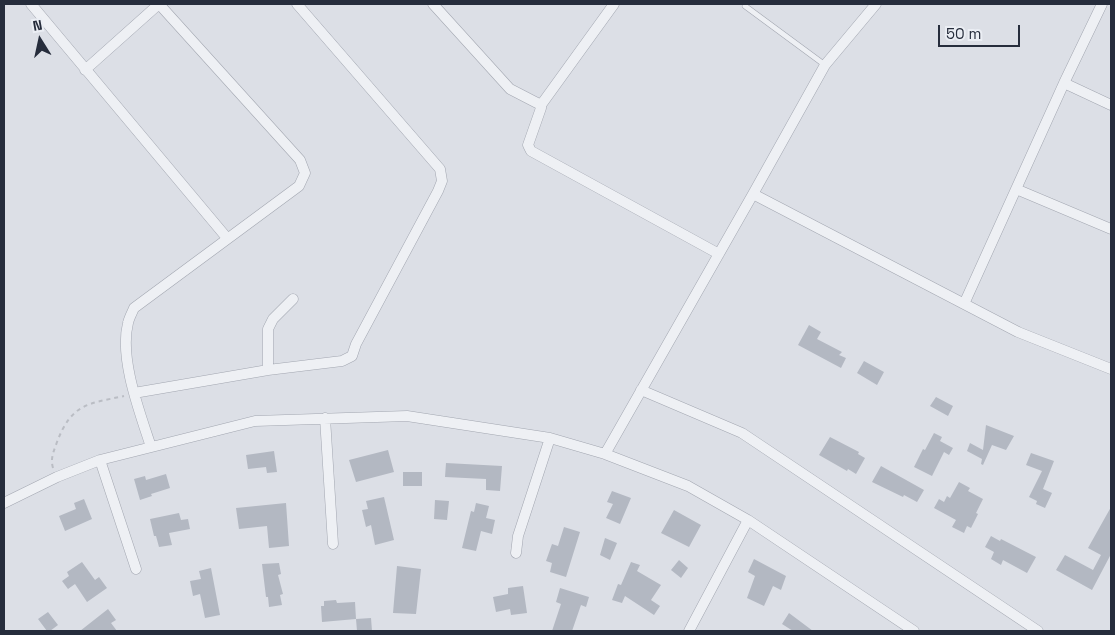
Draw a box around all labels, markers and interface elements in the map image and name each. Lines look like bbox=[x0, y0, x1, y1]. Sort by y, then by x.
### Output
north arrow bbox=[15, 15, 65, 65]
scale bar bbox=[940, 15, 1022, 47]
text: N bbox=[31, 16, 44, 35]
text: 50 m bbox=[946, 24, 981, 43]

